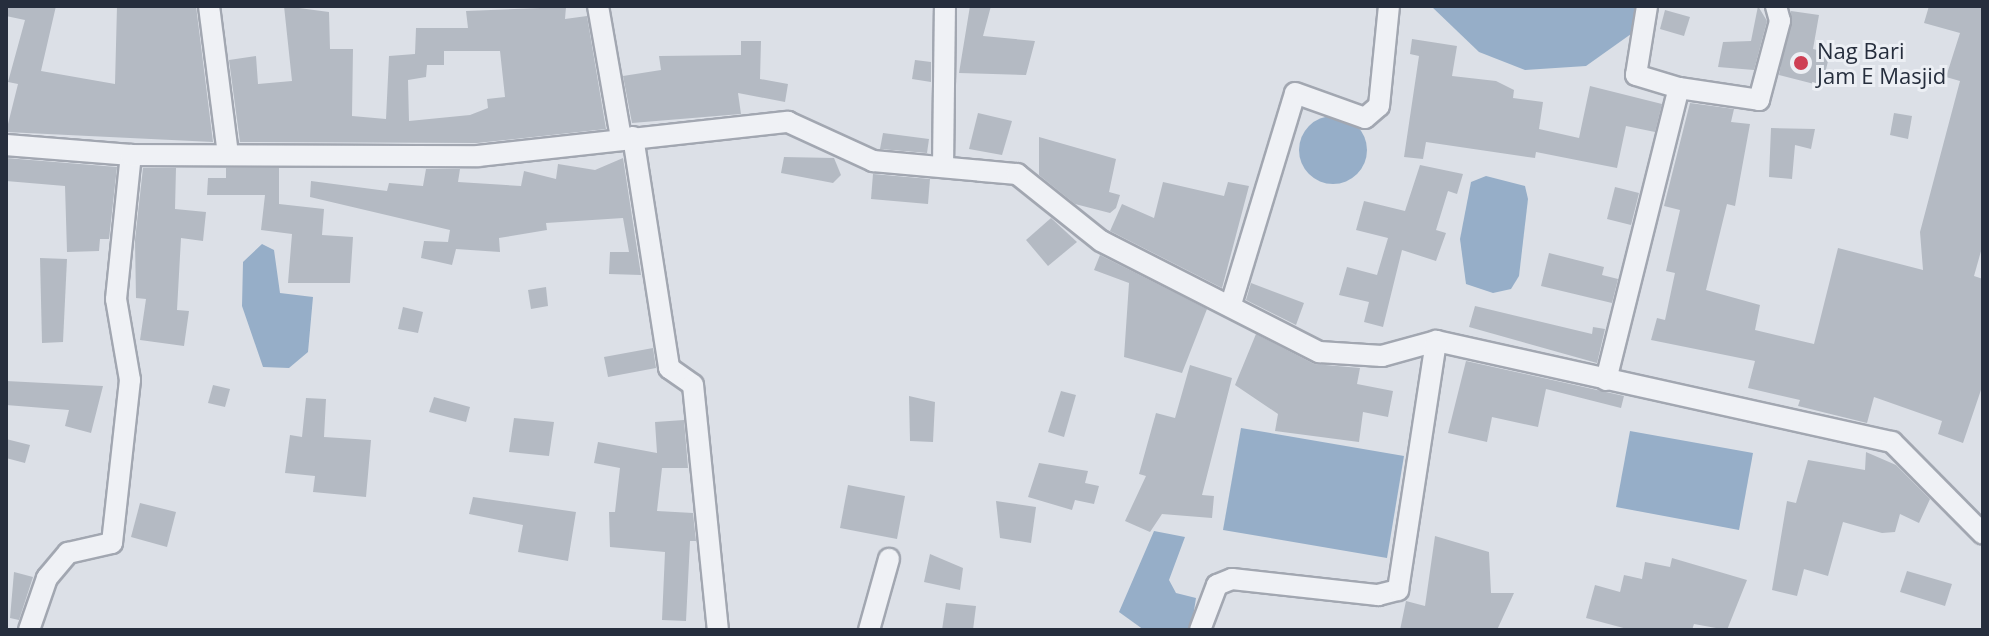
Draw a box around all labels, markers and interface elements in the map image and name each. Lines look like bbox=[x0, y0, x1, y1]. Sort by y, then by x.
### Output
place label: Nag Bari Jam E Masjid bbox=[1817, 37, 1946, 88]
marker: Nag Bari Jam E Masjid bbox=[1792, 54, 1810, 72]

